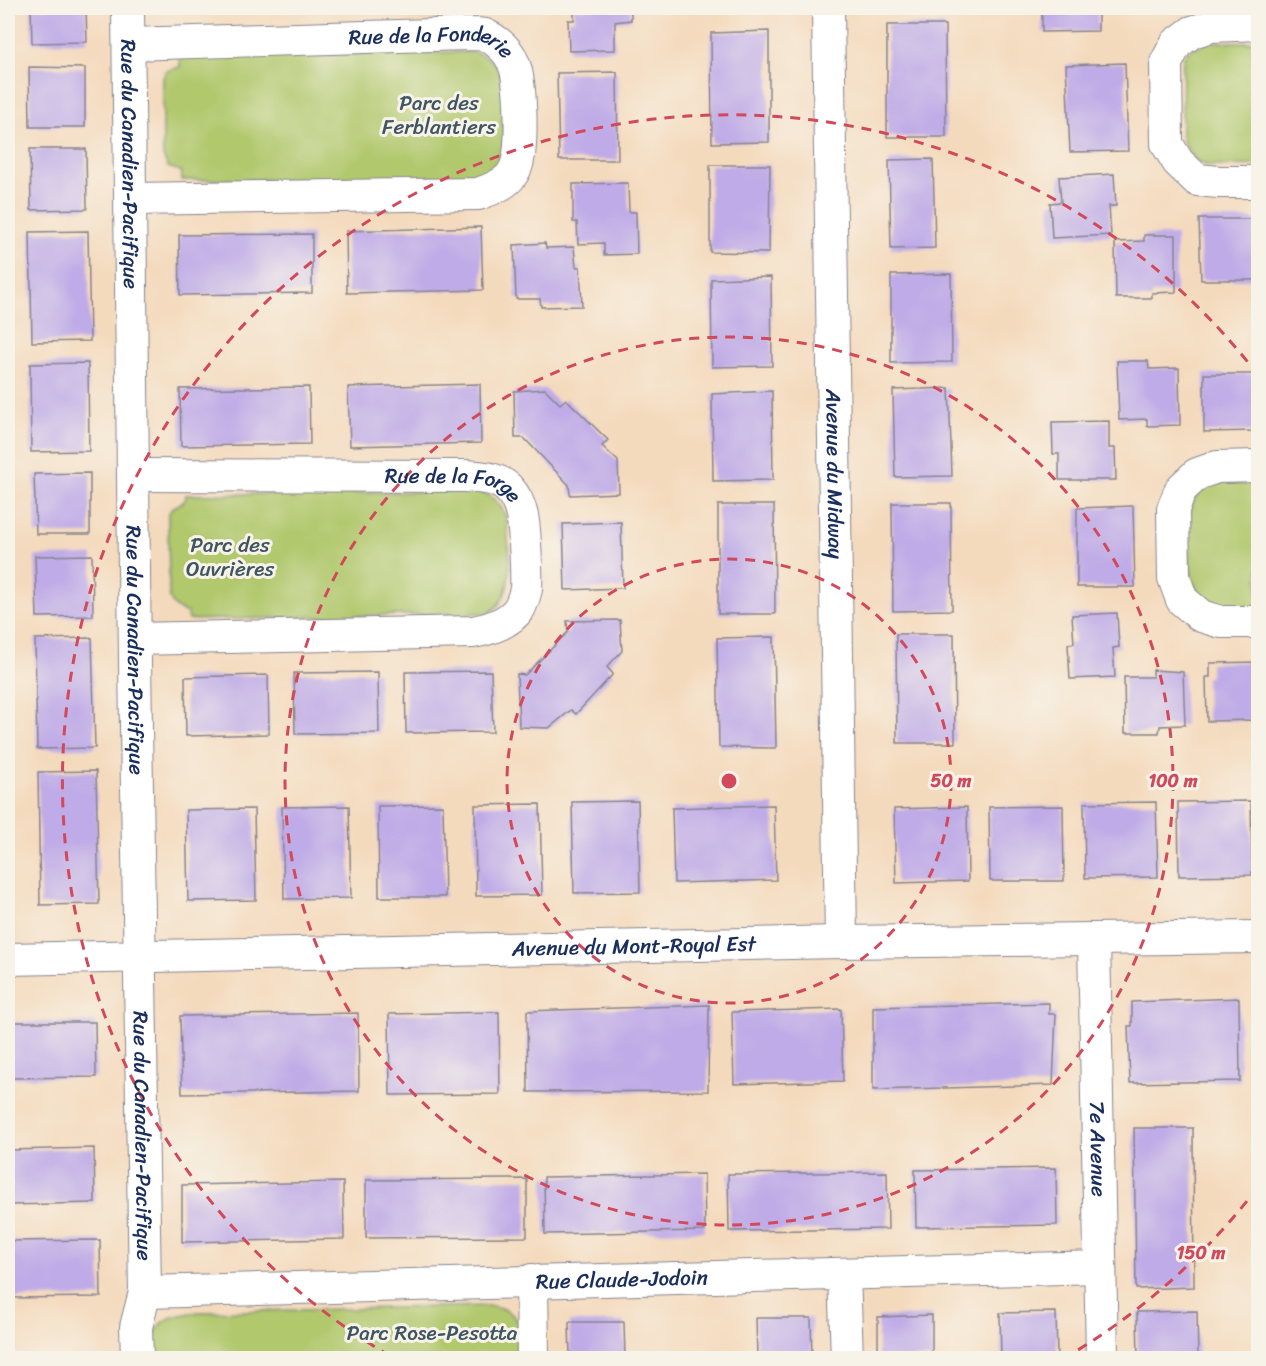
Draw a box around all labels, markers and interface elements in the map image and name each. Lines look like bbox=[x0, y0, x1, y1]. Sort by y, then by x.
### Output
street label: Rue de la Fonderie bbox=[348, 15, 525, 68]
street label: Rue du Canadien-Pacifique bbox=[109, 39, 150, 289]
park label: Parc des Ferblantiers bbox=[382, 84, 496, 146]
street label: Avenue du Midway bbox=[814, 388, 855, 560]
street label: Rue de la Forge bbox=[385, 457, 533, 510]
street label: Rue du Canadien-Pacifique bbox=[115, 525, 156, 775]
park label: Parc des Ouvrières bbox=[186, 526, 274, 588]
text: 50 m bbox=[931, 765, 972, 797]
text: 100 m bbox=[1149, 765, 1198, 797]
centre of rings bbox=[719, 771, 739, 791]
street label: Avenue du Mont-Royal Est bbox=[510, 925, 758, 968]
street label: Rue du Canadien-Pacifique bbox=[122, 1011, 164, 1261]
street label: 7e Avenue bbox=[1078, 1101, 1118, 1198]
text: 150 m bbox=[1177, 1237, 1225, 1269]
street label: Rue Claude-Jodoin bbox=[535, 1258, 708, 1301]
park label: Parc Rose-Pesotta bbox=[347, 1314, 518, 1352]

